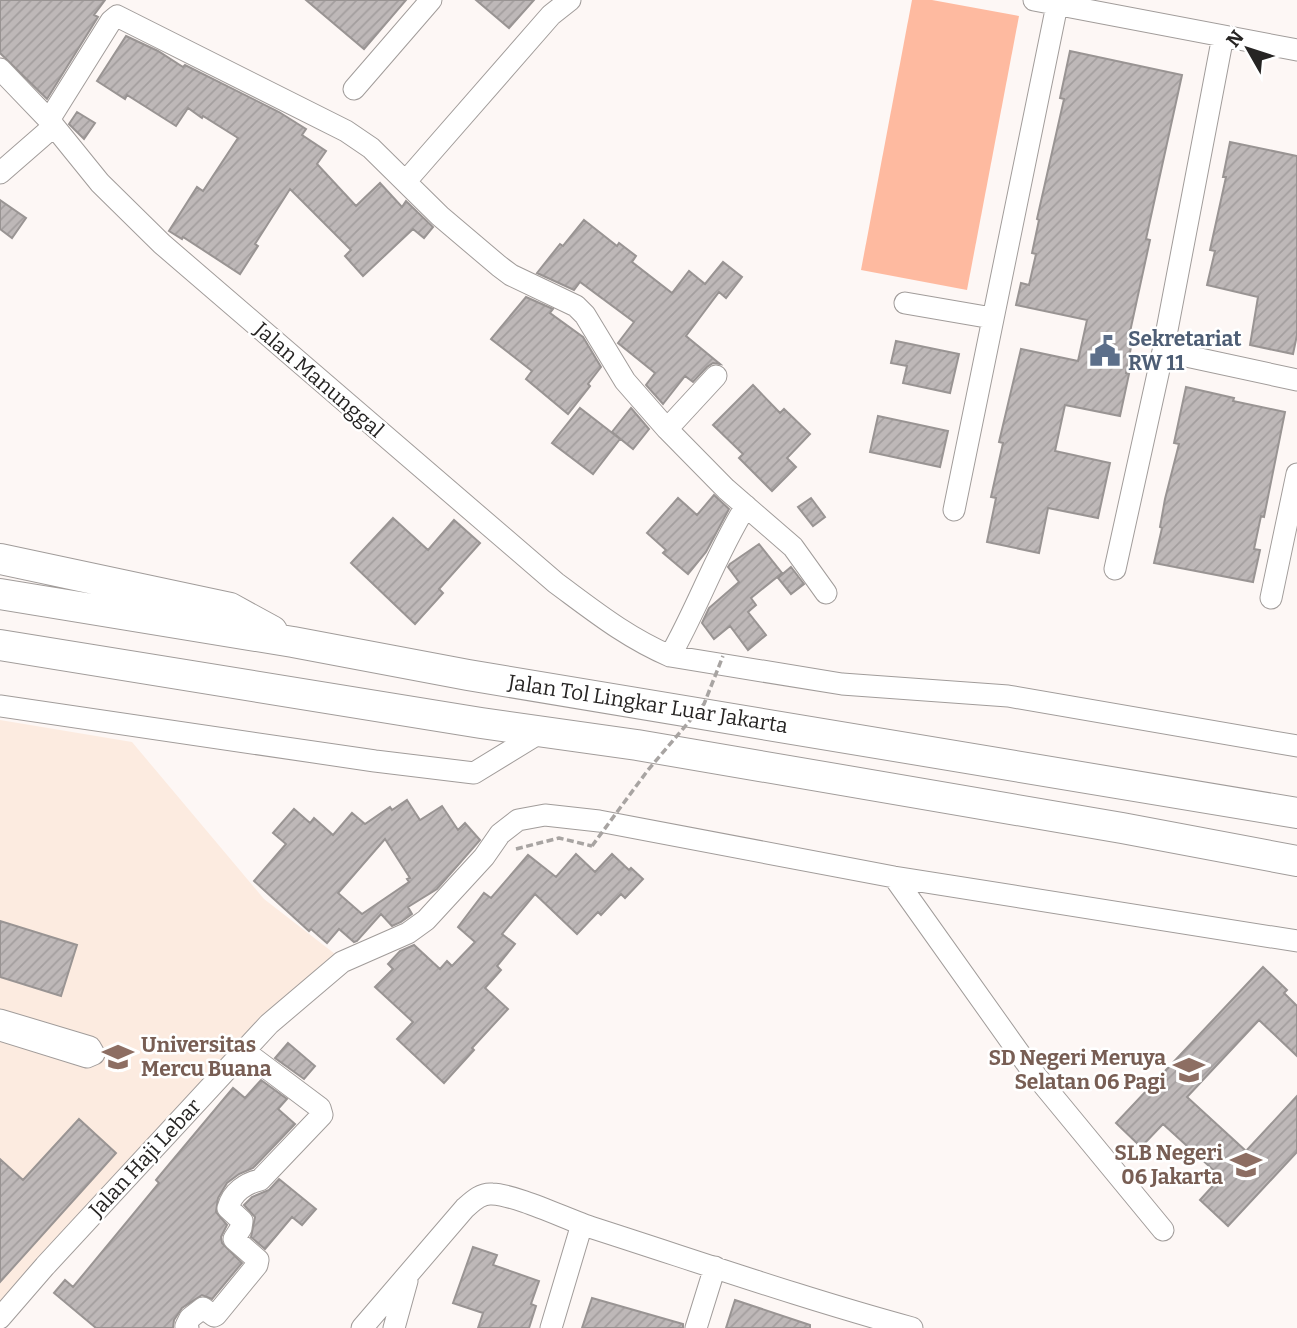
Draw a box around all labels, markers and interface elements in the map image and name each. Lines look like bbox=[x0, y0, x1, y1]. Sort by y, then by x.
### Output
north arrow bbox=[1213, 14, 1283, 84]
text: N bbox=[1222, 25, 1249, 52]
street label: Jalan Manunggal bbox=[248, 316, 389, 443]
place label: Sekretariat RW 11 bbox=[1128, 326, 1242, 376]
public building icon: Sekretariat RW 11 bbox=[1088, 334, 1122, 368]
street label: Jalan Tol Lingkar Luar Jakarta bbox=[505, 669, 790, 739]
place label: Universitas Mercu Buana bbox=[141, 1032, 272, 1082]
school or university icon: Universitas Mercu Buana bbox=[101, 1040, 135, 1074]
place label: SD Negeri Meruya Selatan 06 Pagi bbox=[988, 1045, 1166, 1095]
school or university icon: SD Negeri Meruya Selatan 06 Pagi bbox=[1172, 1053, 1206, 1087]
street label: Jalan Haji Lebar bbox=[83, 1093, 207, 1223]
place label: SLB Negeri 06 Jakarta bbox=[1114, 1140, 1223, 1190]
school or university icon: SLB Negeri 06 Jakarta bbox=[1229, 1148, 1263, 1182]

